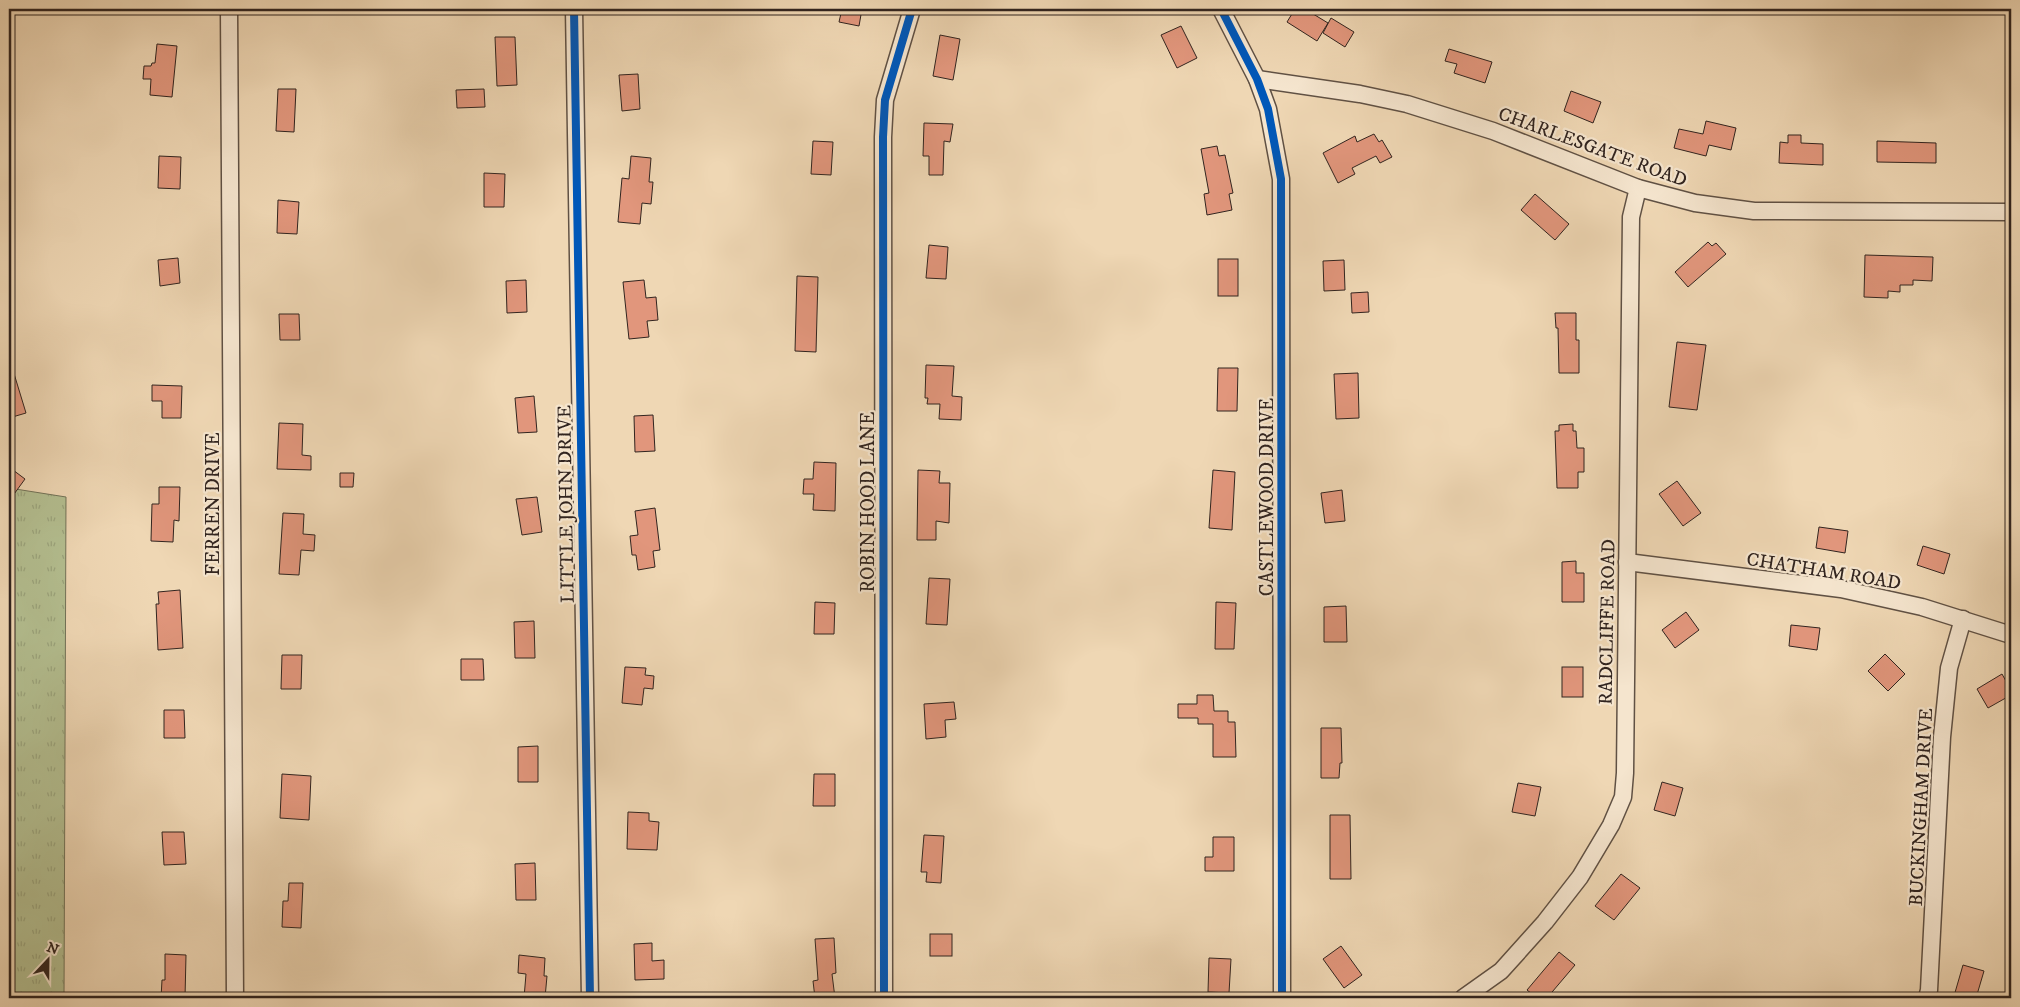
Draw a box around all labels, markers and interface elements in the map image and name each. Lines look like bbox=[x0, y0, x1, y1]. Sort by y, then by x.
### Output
street label: CHARLESGATE ROAD bbox=[1495, 103, 1690, 192]
street label: CASTLEWOOD DRIVE bbox=[1256, 398, 1279, 596]
street label: LITTLE JOHN DRIVE bbox=[553, 405, 580, 603]
street label: ROBIN HOOD LANE bbox=[857, 411, 880, 593]
street label: FERREN DRIVE bbox=[202, 432, 225, 576]
street label: RADCLIFFE ROAD bbox=[1595, 539, 1620, 705]
street label: CHATHAM ROAD bbox=[1745, 548, 1903, 595]
street label: BUCKINGHAM DRIVE bbox=[1905, 707, 1938, 907]
north arrow bbox=[22, 934, 72, 984]
text: N bbox=[44, 938, 62, 960]

